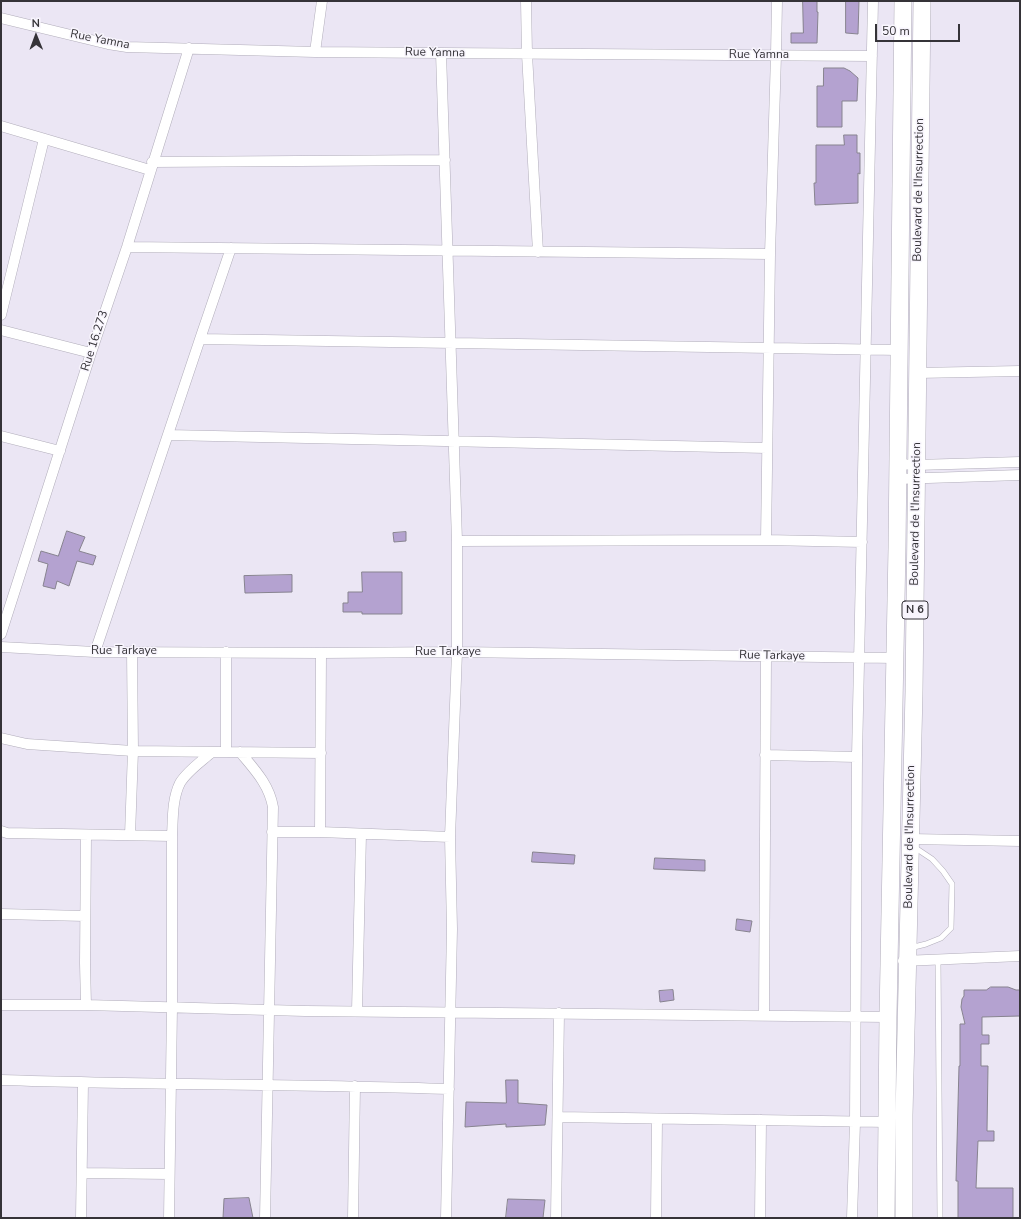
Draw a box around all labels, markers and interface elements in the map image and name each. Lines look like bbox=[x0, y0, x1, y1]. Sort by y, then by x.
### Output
north arrow bbox=[16, 16, 56, 56]
text: N bbox=[32, 16, 40, 31]
scale bar bbox=[877, 16, 962, 42]
text: 50 m bbox=[882, 23, 910, 39]
street label: Rue Yamna bbox=[69, 27, 131, 53]
street label: Rue Yamna bbox=[405, 45, 465, 61]
street label: Rue Yamna bbox=[729, 48, 789, 62]
street label: Boulevard de l'Insurrection bbox=[911, 118, 927, 262]
street label: Rue 16.273 bbox=[78, 309, 112, 373]
street label: Boulevard de l'Insurrection bbox=[908, 442, 924, 586]
road number: N 6 bbox=[902, 601, 928, 619]
street label: Rue Tarkaye bbox=[91, 644, 157, 658]
street label: Rue Tarkaye bbox=[415, 645, 481, 659]
street label: Rue Tarkaye bbox=[739, 648, 805, 664]
street label: Boulevard de l'Insurrection bbox=[902, 765, 918, 909]

